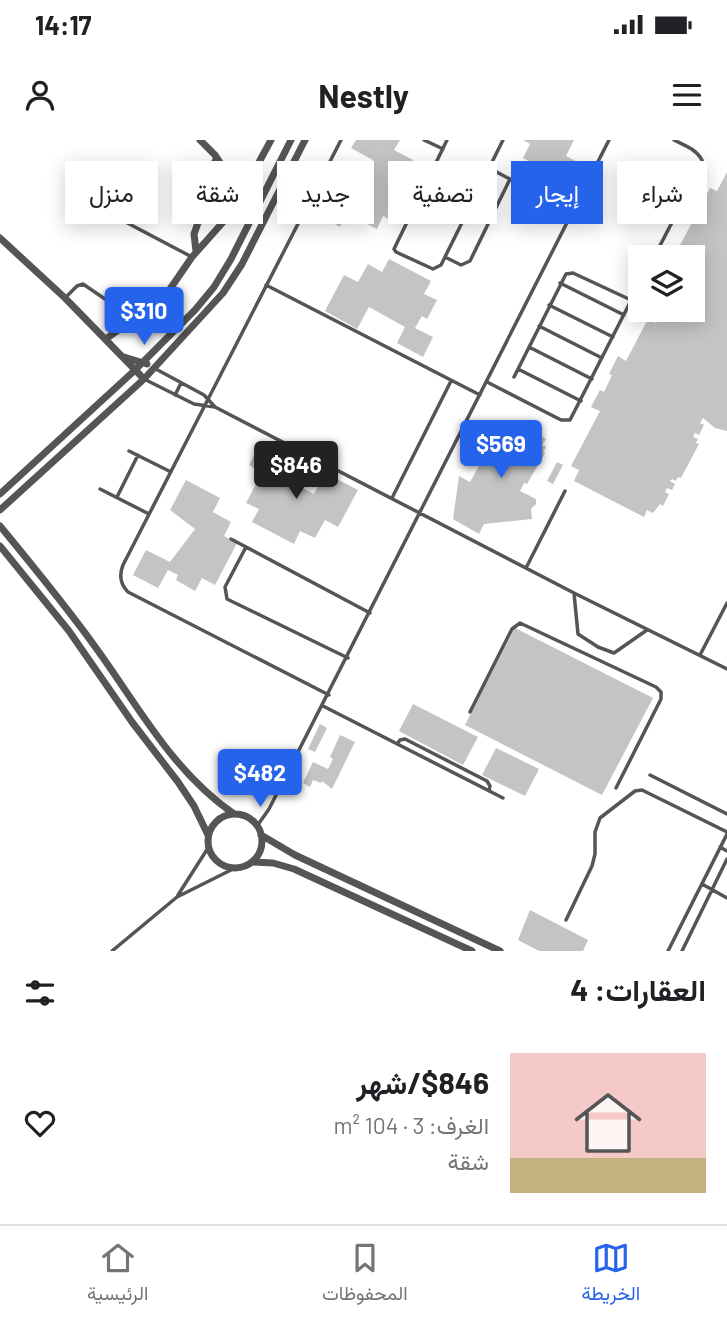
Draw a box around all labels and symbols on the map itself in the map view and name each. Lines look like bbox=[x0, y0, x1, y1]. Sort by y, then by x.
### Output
pin: $310 bbox=[103, 288, 185, 347]
pin: $569 bbox=[460, 420, 542, 480]
pin: $846 bbox=[255, 442, 337, 501]
pin: $482 bbox=[219, 750, 301, 809]

